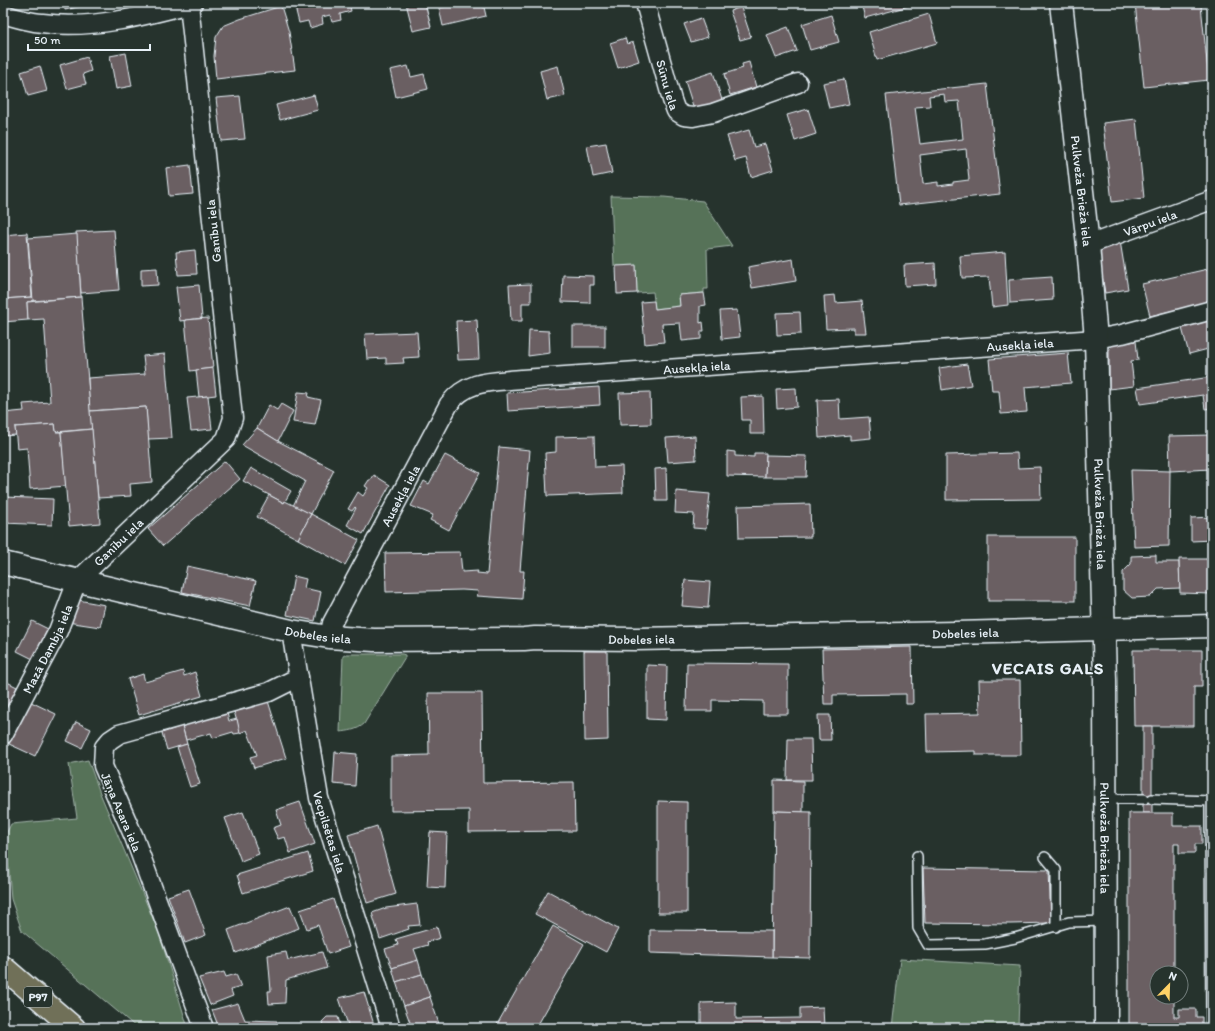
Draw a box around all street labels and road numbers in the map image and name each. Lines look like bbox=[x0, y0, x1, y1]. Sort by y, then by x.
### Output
street label: Sūnu iela bbox=[653, 58, 682, 113]
street label: Pulkveža Brieža iela bbox=[1068, 135, 1095, 247]
street label: Ganību iela bbox=[203, 198, 224, 263]
street label: Vārpu iela bbox=[1121, 206, 1179, 240]
street label: Ausekļa iela bbox=[986, 335, 1054, 355]
street label: Ausekļa iela bbox=[663, 357, 731, 377]
street label: Pulkveža Brieža iela bbox=[1091, 458, 1109, 570]
street label: Ausekļa iela bbox=[378, 462, 423, 529]
street label: Ganību iela bbox=[91, 515, 147, 569]
street label: Mazā Dambja iela bbox=[19, 602, 76, 696]
street label: Dobeles iela bbox=[283, 623, 352, 646]
street label: Dobeles iela bbox=[932, 625, 999, 641]
street label: Dobeles iela bbox=[608, 631, 675, 647]
street label: Jāņa Asara iela bbox=[98, 770, 145, 854]
street label: Pulkveža Brieža iela bbox=[1097, 782, 1113, 894]
street label: Vecpilsētas iela bbox=[310, 790, 349, 875]
road number: P97 bbox=[24, 987, 52, 1007]

